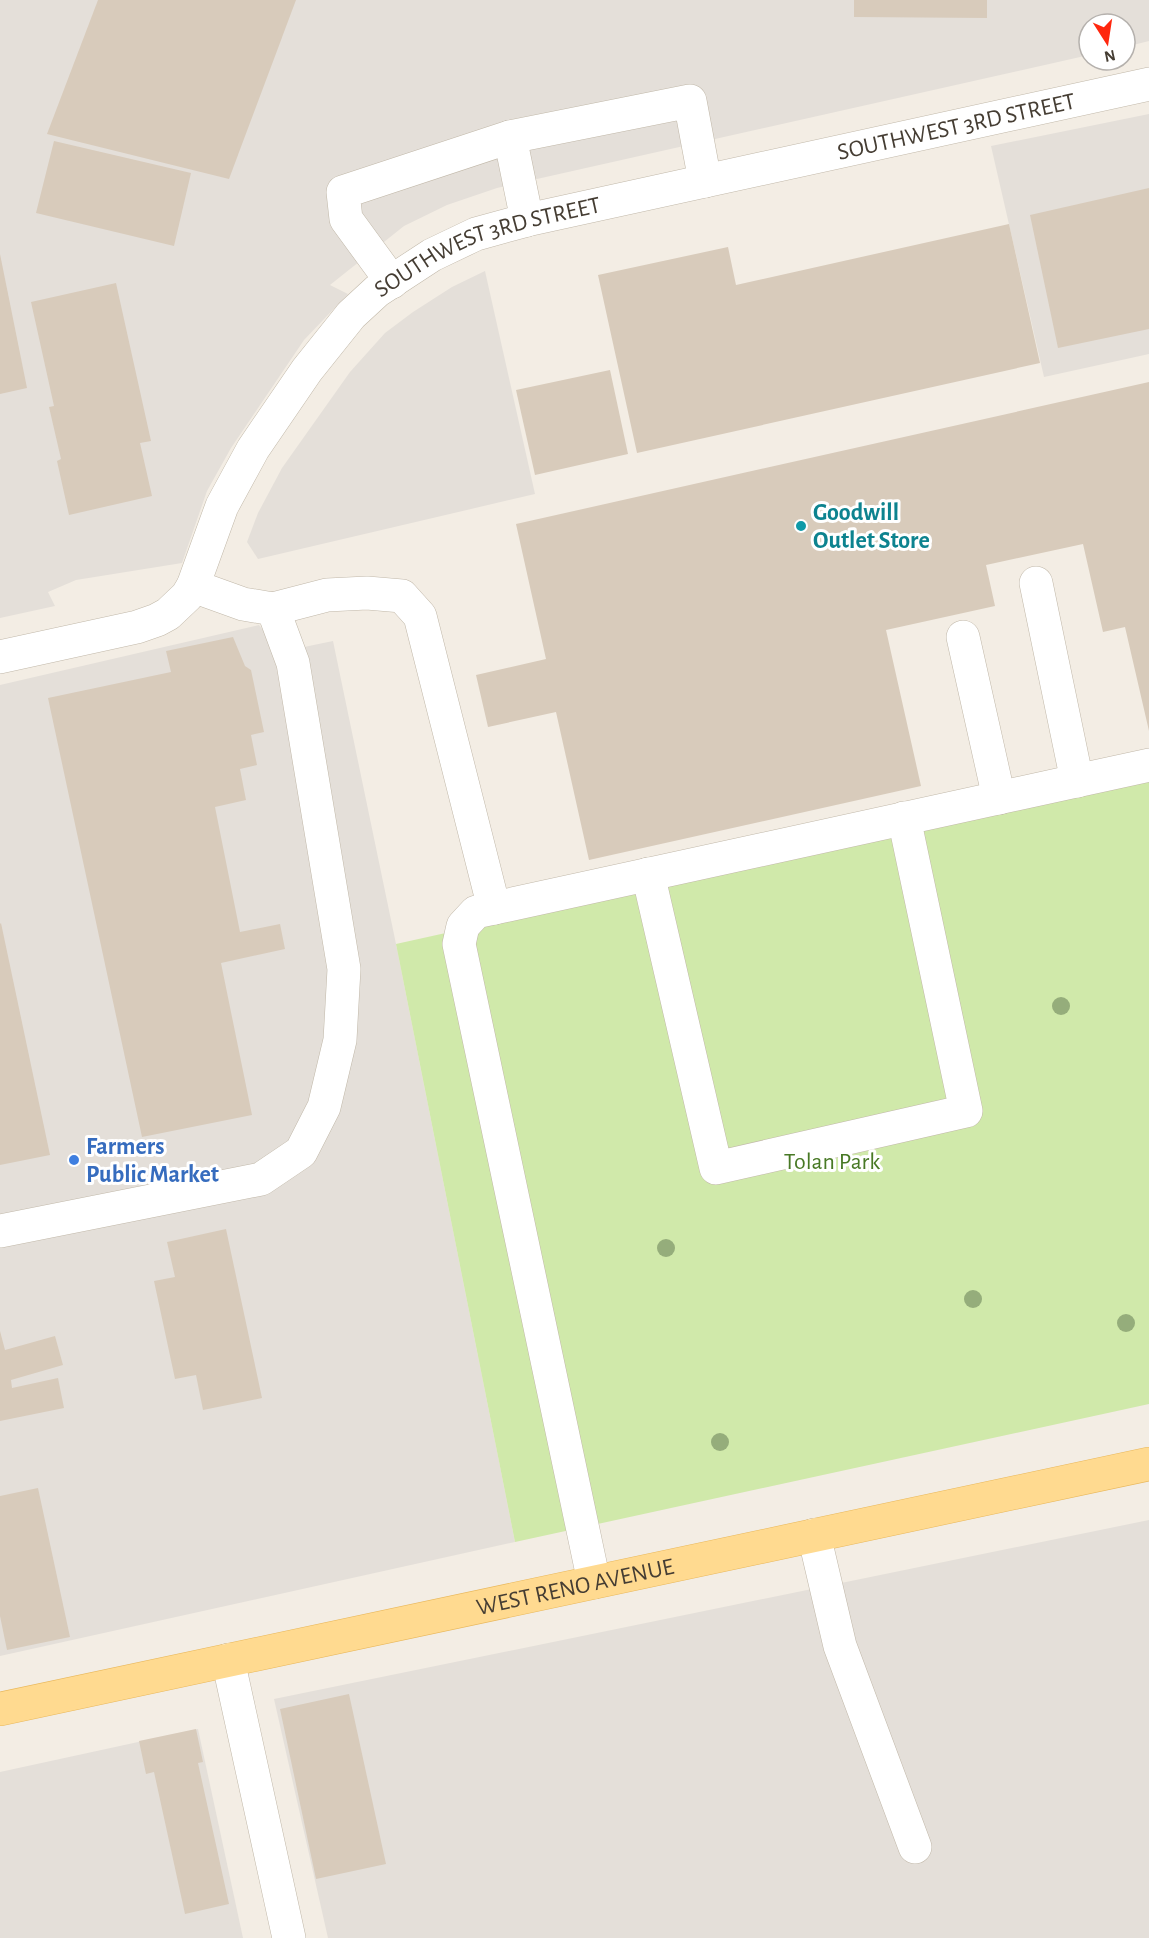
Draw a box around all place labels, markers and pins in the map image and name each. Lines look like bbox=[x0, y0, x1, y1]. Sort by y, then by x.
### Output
place label: Goodwill Outlet Store bbox=[813, 501, 930, 553]
marker: Goodwill Outlet Store bbox=[794, 519, 808, 533]
place label: Farmers Public Market bbox=[86, 1135, 219, 1187]
marker: Farmers Public Market bbox=[67, 1153, 81, 1167]

